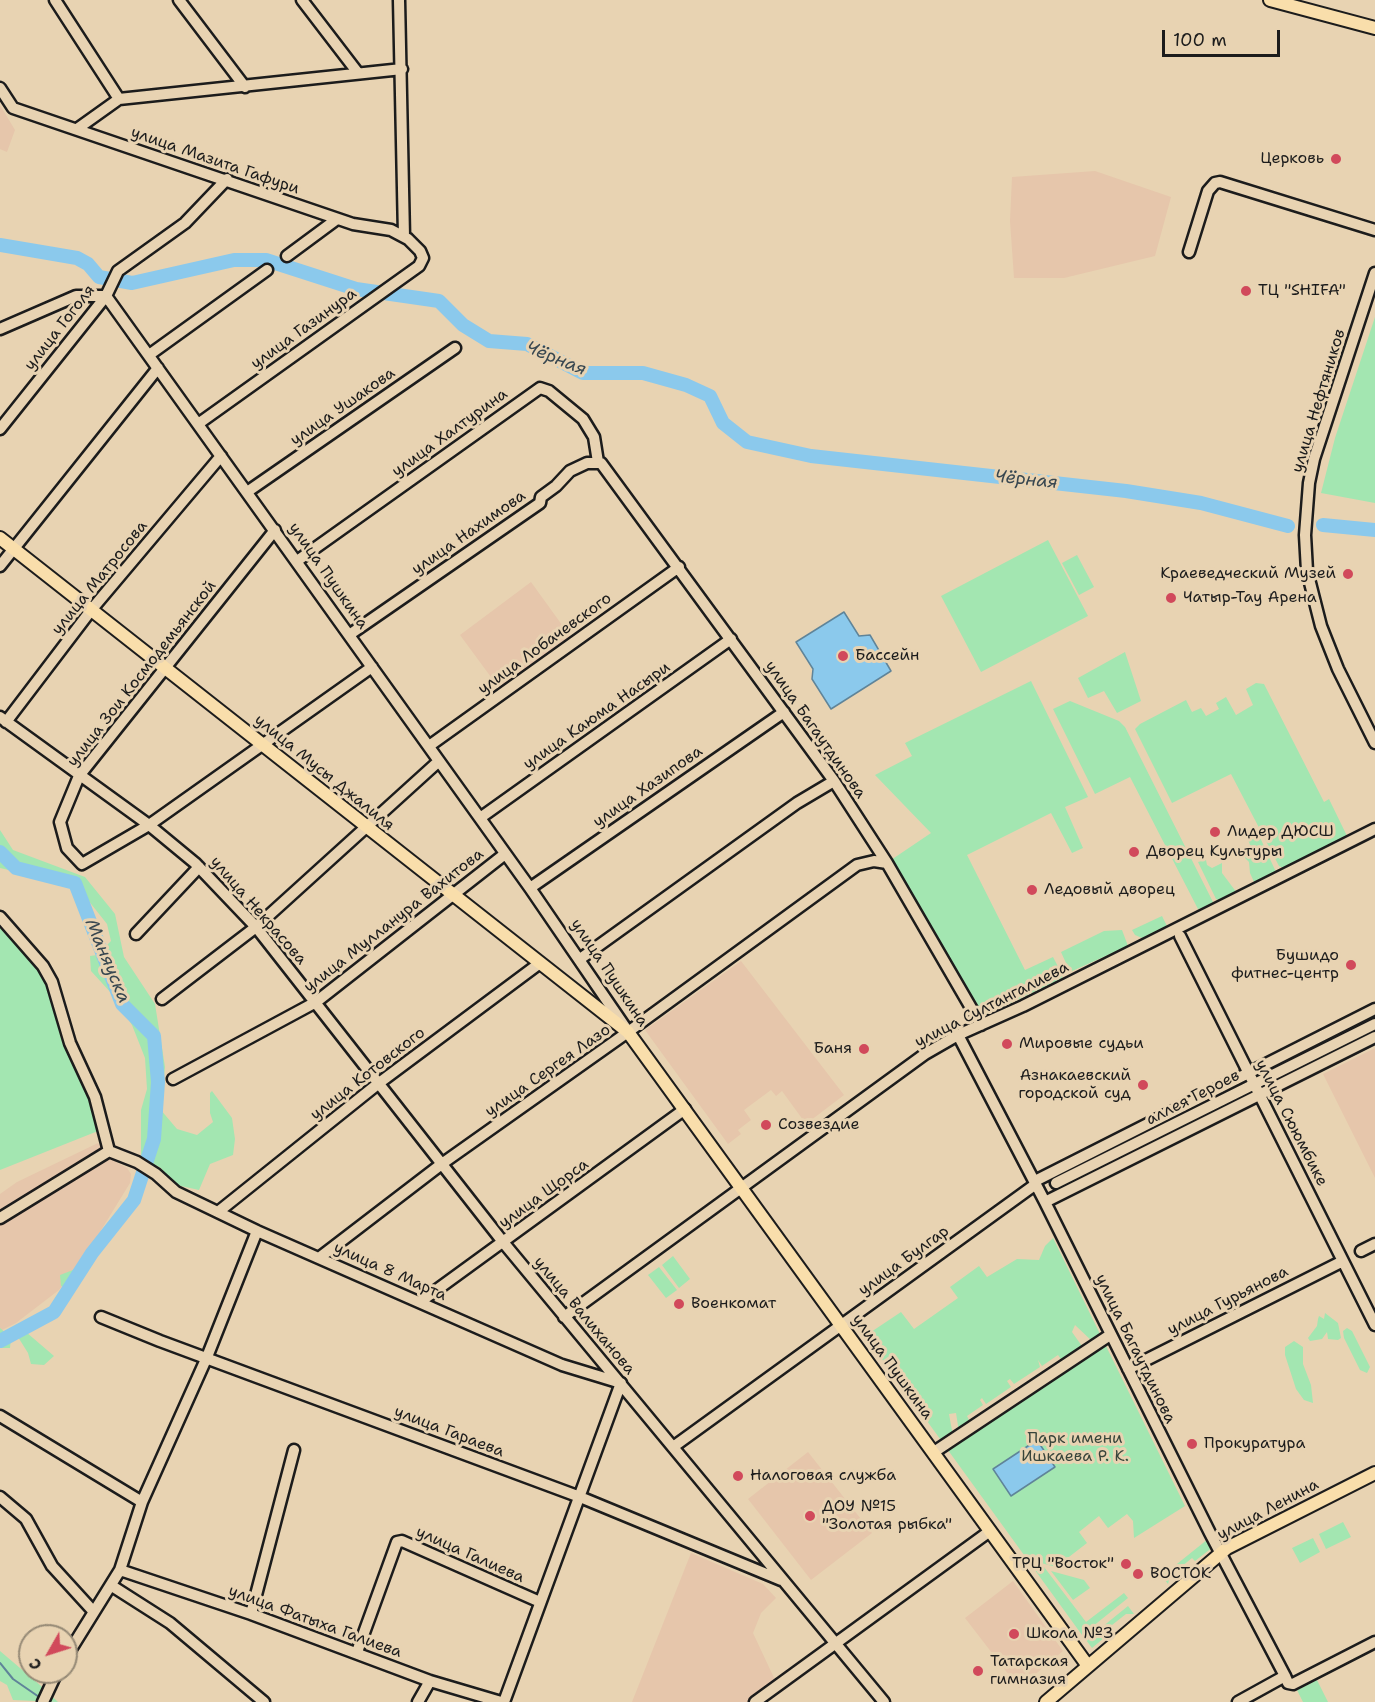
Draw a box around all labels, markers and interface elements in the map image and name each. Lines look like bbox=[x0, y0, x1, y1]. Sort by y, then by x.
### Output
scale bar bbox=[1165, 18, 1284, 56]
text: 100 m bbox=[1173, 28, 1227, 52]
street label: улица Мазита Гафури bbox=[128, 123, 302, 199]
place label: Церковь bbox=[1260, 149, 1324, 169]
marker: Церковь bbox=[1329, 152, 1343, 166]
street label: улица Гоголя bbox=[21, 281, 99, 375]
place label: ТЦ "SHIFA" bbox=[1258, 281, 1346, 301]
street label: улица Газинура bbox=[247, 284, 361, 374]
marker: ТЦ "SHIFA" bbox=[1239, 284, 1253, 298]
street label: улица Нефтяников bbox=[1288, 327, 1350, 475]
water label: Чёрная bbox=[523, 337, 589, 381]
street label: улица Ушакова bbox=[287, 364, 399, 450]
street label: улица Халтурина bbox=[388, 385, 512, 481]
water label: Чёрная bbox=[994, 466, 1058, 494]
street label: улица Нахимова bbox=[408, 487, 530, 579]
street label: улица Матросова bbox=[48, 517, 152, 639]
street label: улица Пушкина bbox=[284, 519, 372, 633]
place label: Краеведческий Музей bbox=[1160, 564, 1336, 584]
marker: Краеведческий Музей bbox=[1341, 567, 1355, 581]
street label: улица Зои Космодемьянской bbox=[63, 577, 221, 771]
place label: Чатыр-Тау Арена bbox=[1183, 588, 1317, 608]
street label: улица Лобачевского bbox=[474, 589, 616, 699]
marker: Чатыр-Тау Арена bbox=[1164, 591, 1178, 605]
place label: Бассейн bbox=[855, 646, 919, 666]
marker: Бассейн bbox=[836, 649, 850, 663]
street label: улица Багаутдинова bbox=[760, 657, 870, 803]
street label: улица Каюма Насыри bbox=[520, 658, 674, 774]
street label: улица Мусы Джалиля bbox=[250, 711, 398, 835]
street label: улица Хазипова bbox=[590, 742, 706, 832]
place label: Лидер ДЮСШ bbox=[1227, 822, 1334, 842]
marker: Лидер ДЮСШ bbox=[1208, 825, 1222, 839]
place label: Дворец Культуры bbox=[1146, 842, 1282, 862]
street label: улица Мулланура Вахитова bbox=[300, 845, 488, 997]
marker: Дворец Культуры bbox=[1127, 845, 1141, 859]
street label: улица Некрасова bbox=[206, 853, 310, 969]
place label: Ледовый дворец bbox=[1044, 880, 1175, 900]
marker: Ледовый дворец bbox=[1025, 883, 1039, 897]
water label: Маняуска bbox=[80, 916, 134, 1006]
street label: улица Пушкина bbox=[566, 916, 652, 1030]
place label: Бушидо фитнес-центр bbox=[1231, 946, 1339, 984]
street label: улица Султангалиева bbox=[912, 958, 1072, 1052]
marker: Бушидо фитнес-центр bbox=[1344, 958, 1358, 972]
street label: улица Сергея Лазо bbox=[482, 1020, 614, 1122]
street label: улица Котовского bbox=[307, 1023, 429, 1125]
place label: Мировые судьи bbox=[1019, 1034, 1144, 1054]
marker: Мировые судьи bbox=[1000, 1037, 1014, 1051]
place label: Баня bbox=[814, 1039, 852, 1059]
marker: Баня bbox=[857, 1042, 871, 1056]
street label: улица Сююмбике bbox=[1251, 1056, 1331, 1190]
place label: Азнакаевский городской суд bbox=[1018, 1066, 1131, 1104]
street label: аллея Героев bbox=[1143, 1066, 1243, 1130]
marker: Азнакаевский городской суд bbox=[1136, 1078, 1150, 1092]
place label: Созвездие bbox=[778, 1115, 859, 1135]
marker: Созвездие bbox=[759, 1118, 773, 1132]
street label: улица Щорса bbox=[495, 1155, 593, 1233]
street label: улица Булгар bbox=[855, 1222, 953, 1300]
street label: улица 8 Марта bbox=[330, 1238, 450, 1306]
street label: улица Валиханова bbox=[529, 1253, 639, 1379]
street label: улица Гурьянова bbox=[1164, 1262, 1292, 1340]
street label: улица Багаутдинова bbox=[1091, 1271, 1179, 1427]
place label: Военкомат bbox=[691, 1294, 776, 1314]
marker: Военкомат bbox=[672, 1297, 686, 1311]
street label: улица Пушкина bbox=[847, 1311, 937, 1423]
street label: улица Гараева bbox=[391, 1402, 507, 1462]
park label: Парк имени Ишкаева Р. К. bbox=[1021, 1429, 1129, 1467]
place label: Прокуратура bbox=[1204, 1434, 1306, 1454]
marker: Прокуратура bbox=[1185, 1437, 1199, 1451]
place label: Налоговая служба bbox=[750, 1466, 896, 1486]
marker: Налоговая служба bbox=[731, 1469, 745, 1483]
street label: улица Ленина bbox=[1214, 1475, 1322, 1545]
place label: ДОУ №15 "Золотая рыбка" bbox=[822, 1497, 952, 1535]
marker: ДОУ №15 "Золотая рыбка" bbox=[803, 1509, 817, 1523]
street label: улица Галиева bbox=[413, 1523, 527, 1587]
place label: ТРЦ "Восток" bbox=[1012, 1554, 1114, 1574]
marker: ТРЦ "Восток" bbox=[1119, 1557, 1133, 1571]
place label: ВОСТОК bbox=[1150, 1564, 1211, 1584]
marker: ВОСТОК bbox=[1131, 1567, 1145, 1581]
street label: улица Фатыха Галиева bbox=[226, 1582, 404, 1662]
north arrow bbox=[18, 1624, 78, 1684]
place label: Школа №3 bbox=[1026, 1624, 1114, 1644]
marker: Школа №3 bbox=[1007, 1627, 1021, 1641]
place label: Татарская гимназия bbox=[990, 1652, 1068, 1690]
text: С bbox=[24, 1654, 46, 1675]
marker: Татарская гимназия bbox=[971, 1664, 985, 1678]

